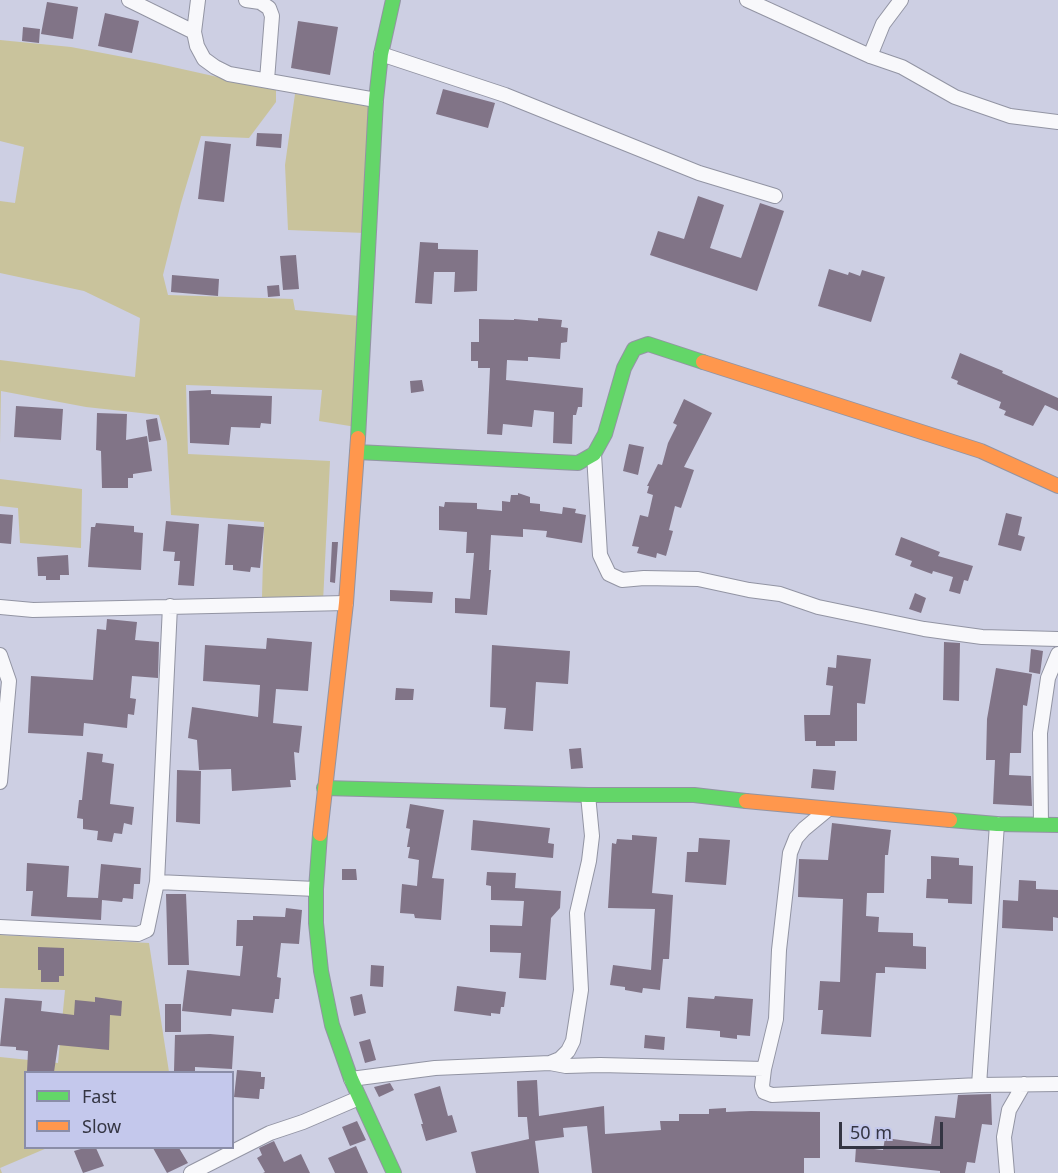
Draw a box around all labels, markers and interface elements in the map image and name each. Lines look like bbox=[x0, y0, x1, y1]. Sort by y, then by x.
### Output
legend bbox=[24, 1071, 234, 1149]
text: Fast bbox=[82, 1084, 117, 1108]
scale bar bbox=[842, 1110, 946, 1148]
text: Slow bbox=[82, 1114, 121, 1138]
text: 50 m bbox=[850, 1120, 892, 1144]

